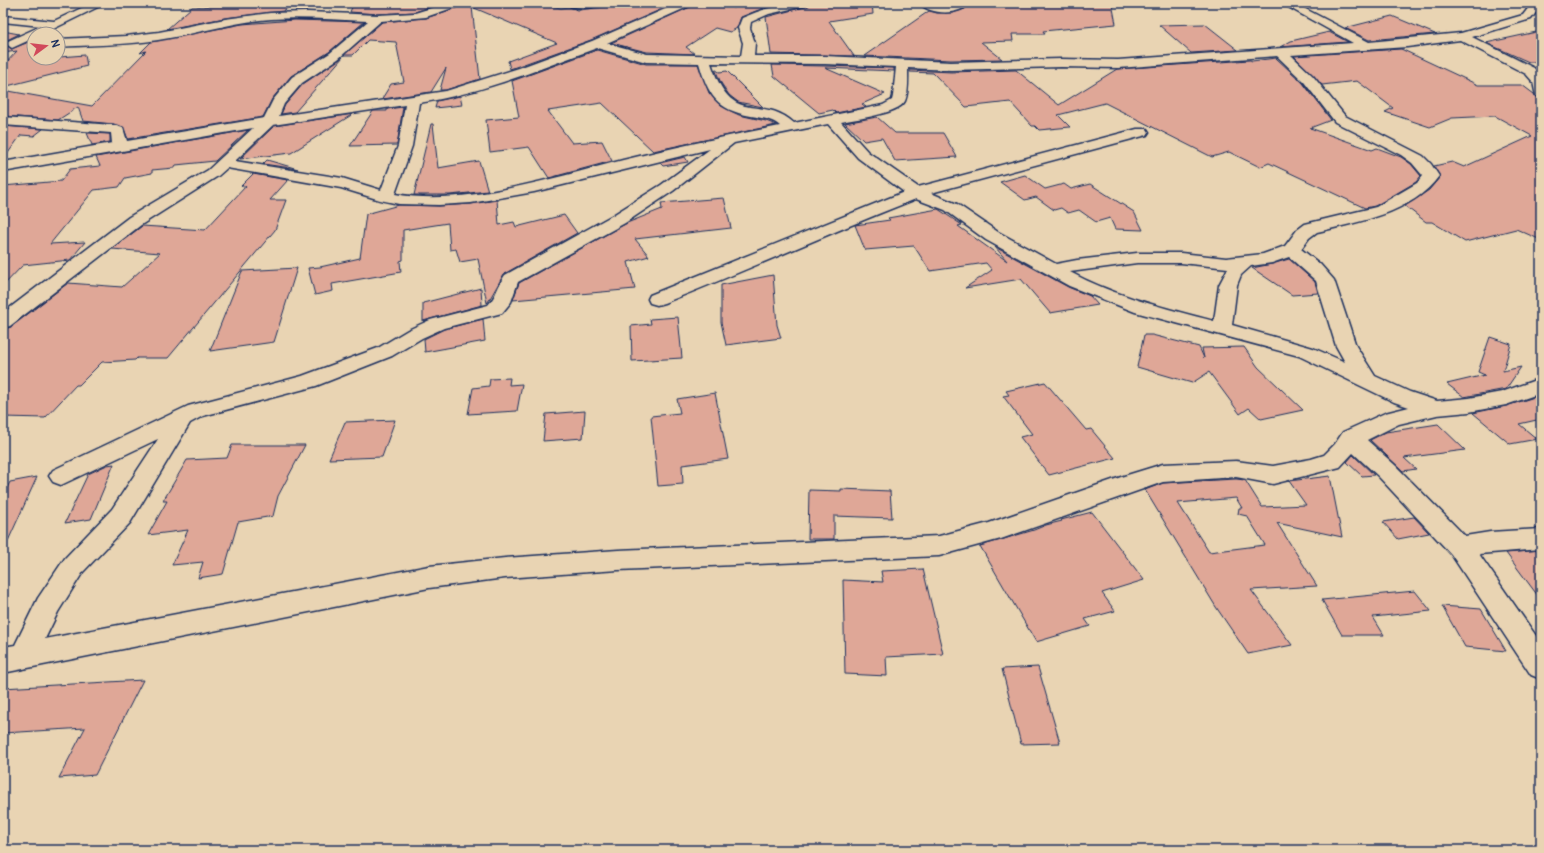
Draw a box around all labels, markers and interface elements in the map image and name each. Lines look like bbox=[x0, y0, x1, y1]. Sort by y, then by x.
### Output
north arrow bbox=[26, 26, 66, 66]
text: N bbox=[48, 38, 63, 49]

